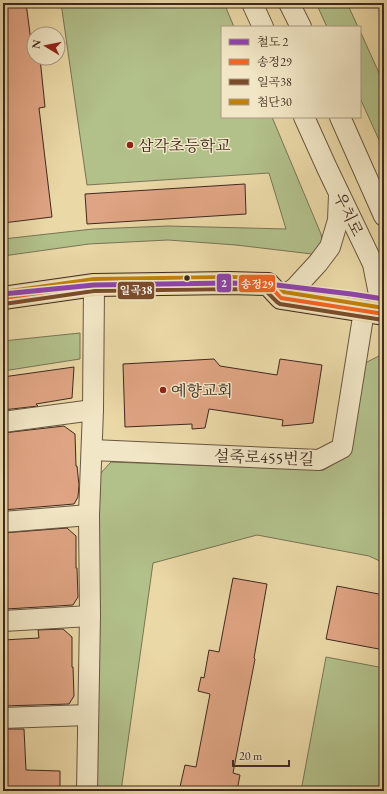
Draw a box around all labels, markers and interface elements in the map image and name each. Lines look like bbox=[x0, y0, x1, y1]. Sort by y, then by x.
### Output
north arrow bbox=[26, 26, 66, 66]
legend bbox=[221, 26, 361, 118]
text: 철도 2 bbox=[257, 34, 289, 50]
text: N bbox=[28, 39, 44, 50]
text: 송정29 bbox=[257, 54, 292, 70]
text: 일곡38 bbox=[257, 74, 292, 90]
text: 첨단30 bbox=[257, 94, 292, 110]
place label: 삼각초등학교 bbox=[138, 135, 231, 156]
marker: 삼각초등학교 bbox=[125, 140, 135, 150]
street label: 우치로 bbox=[329, 189, 368, 240]
unlabelled marker bbox=[182, 273, 192, 283]
line badge: 2 bbox=[216, 273, 232, 293]
line badge: 송정29 bbox=[238, 274, 276, 293]
text: 2 bbox=[221, 276, 227, 290]
text: 송정29 bbox=[241, 277, 274, 291]
line badge: 일곡38 bbox=[117, 281, 155, 300]
text: 일곡38 bbox=[120, 283, 153, 297]
place label: 예향교회 bbox=[171, 380, 233, 401]
marker: 예향교회 bbox=[158, 385, 168, 395]
street label: 설죽로455번길 bbox=[213, 445, 314, 470]
scale bar bbox=[233, 742, 289, 768]
text: 20 m bbox=[239, 748, 263, 764]

